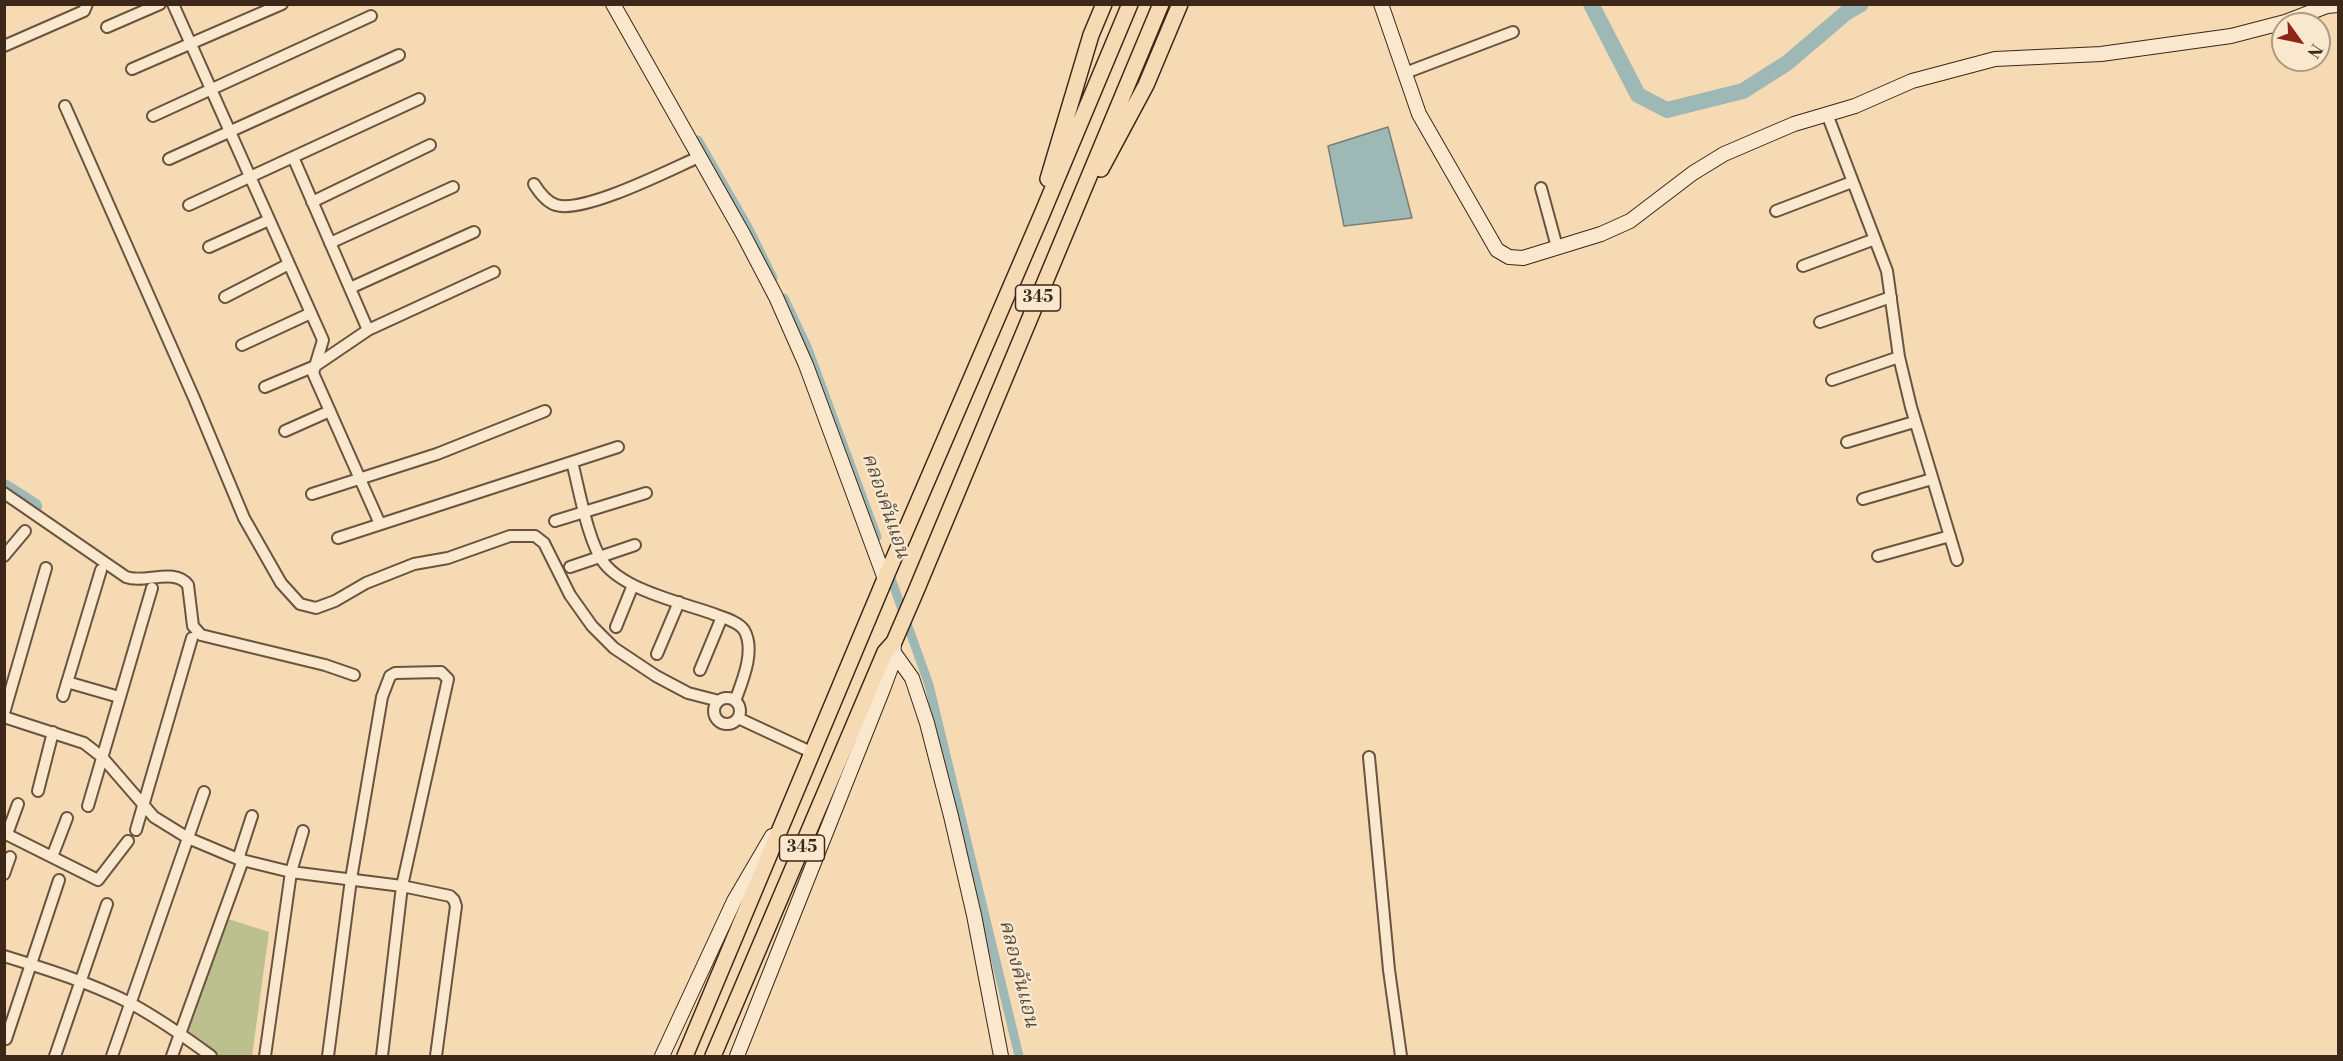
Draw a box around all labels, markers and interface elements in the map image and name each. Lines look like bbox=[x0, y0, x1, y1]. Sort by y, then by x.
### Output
north arrow bbox=[2271, 12, 2331, 72]
text: N bbox=[2303, 40, 2326, 61]
road number: 345 bbox=[1016, 285, 1060, 311]
water label: คลองคันแอน bbox=[856, 450, 914, 562]
road number: 345 bbox=[780, 835, 824, 861]
water label: คลองคันแอน bbox=[993, 918, 1043, 1030]

